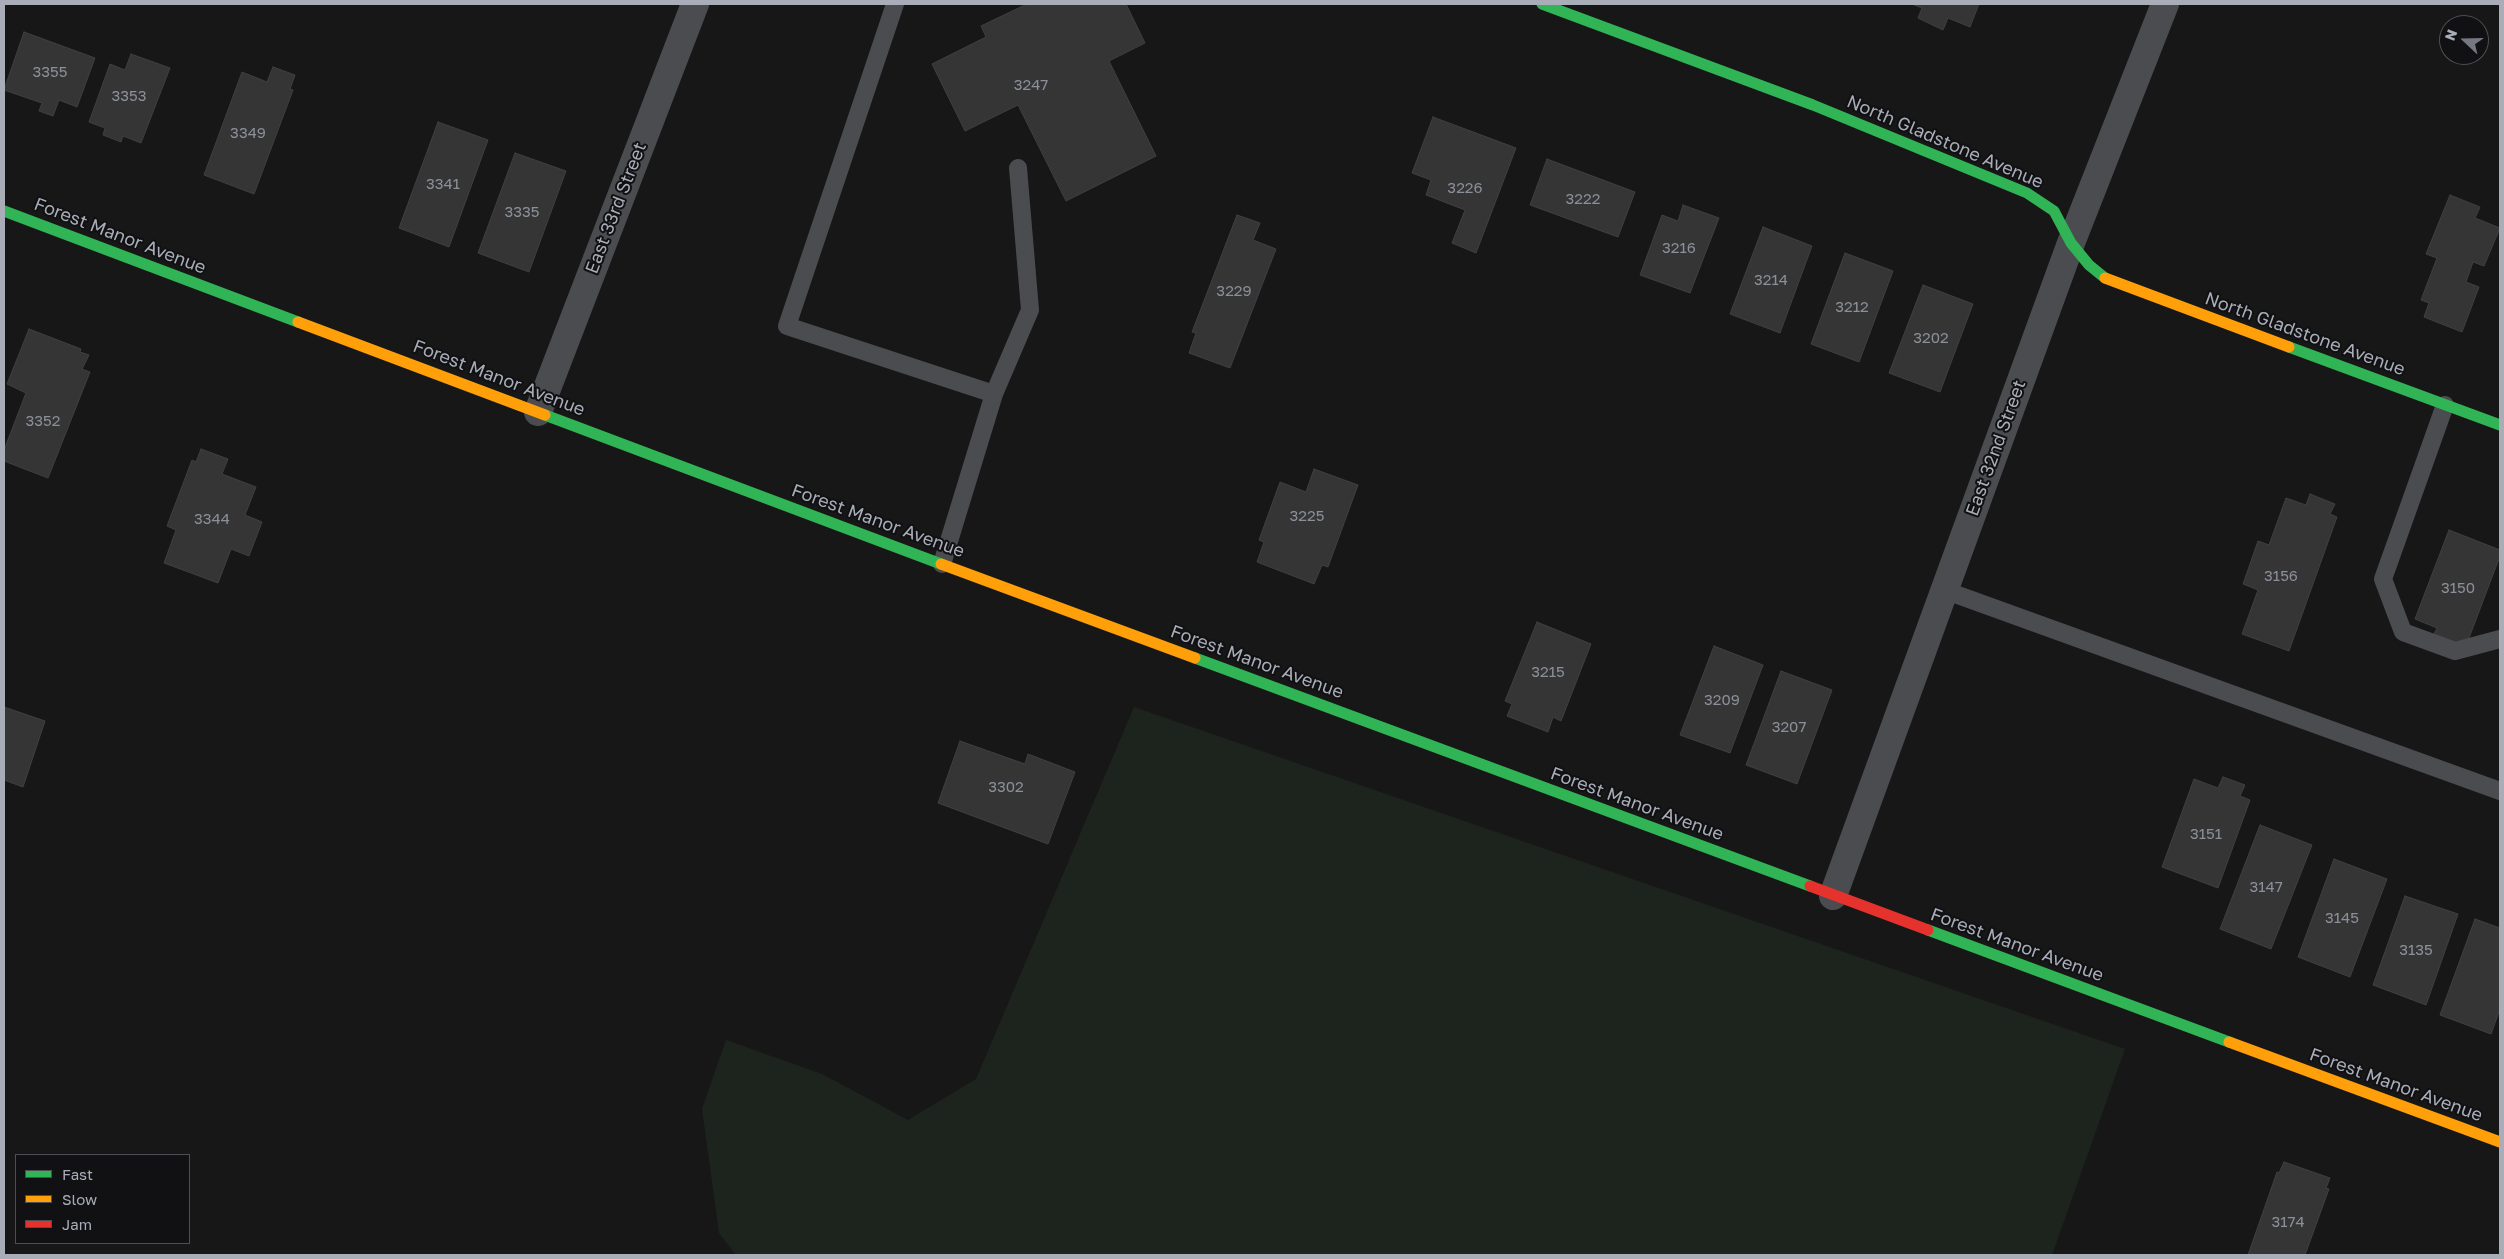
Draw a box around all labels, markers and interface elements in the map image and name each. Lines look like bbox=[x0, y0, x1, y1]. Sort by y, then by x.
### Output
north arrow bbox=[2439, 15, 2489, 65]
text: N bbox=[2441, 27, 2460, 43]
house number: 3355 bbox=[33, 63, 67, 81]
house number: 3247 bbox=[1014, 76, 1048, 94]
house number: 3353 bbox=[111, 87, 147, 105]
street label: North Gladstone Avenue bbox=[1843, 91, 2047, 193]
house number: 3349 bbox=[230, 124, 266, 142]
street label: East 33rd Street bbox=[581, 139, 651, 277]
house number: 3341 bbox=[426, 175, 460, 193]
house number: 3226 bbox=[1447, 179, 1483, 197]
house number: 3222 bbox=[1566, 190, 1600, 208]
street label: Forest Manor Avenue bbox=[31, 193, 209, 279]
house number: 3335 bbox=[504, 203, 540, 221]
house number: 3216 bbox=[1662, 239, 1696, 257]
house number: 3214 bbox=[1754, 271, 1788, 289]
house number: 3229 bbox=[1216, 282, 1252, 300]
street label: North Gladstone Avenue bbox=[2202, 288, 2408, 380]
house number: 3212 bbox=[1835, 298, 1869, 316]
house number: 3202 bbox=[1913, 329, 1949, 347]
street label: Forest Manor Avenue bbox=[410, 335, 588, 421]
street label: East 32nd Street bbox=[1961, 377, 2031, 519]
house number: 3352 bbox=[26, 412, 60, 430]
street label: Forest Manor Avenue bbox=[789, 480, 967, 562]
house number: 3225 bbox=[1290, 507, 1324, 525]
house number: 3344 bbox=[194, 510, 230, 528]
house number: 3156 bbox=[2264, 567, 2298, 585]
house number: 3150 bbox=[2441, 579, 2475, 597]
street label: Forest Manor Avenue bbox=[1168, 621, 1346, 703]
house number: 3215 bbox=[1531, 663, 1565, 681]
house number: 3209 bbox=[1704, 691, 1740, 709]
house number: 3207 bbox=[1772, 718, 1806, 736]
street label: Forest Manor Avenue bbox=[1548, 763, 1726, 845]
house number: 3302 bbox=[988, 778, 1024, 796]
house number: 3151 bbox=[2190, 825, 2222, 843]
house number: 3147 bbox=[2249, 878, 2283, 896]
street label: Forest Manor Avenue bbox=[1928, 904, 2106, 986]
house number: 3145 bbox=[2325, 909, 2359, 927]
house number: 3135 bbox=[2399, 941, 2433, 959]
street label: Forest Manor Avenue bbox=[2307, 1044, 2485, 1126]
legend bbox=[15, 1154, 190, 1244]
text: Fast bbox=[62, 1165, 93, 1183]
text: Slow bbox=[62, 1190, 97, 1208]
house number: 3174 bbox=[2271, 1213, 2305, 1231]
text: Jam bbox=[62, 1215, 92, 1233]

